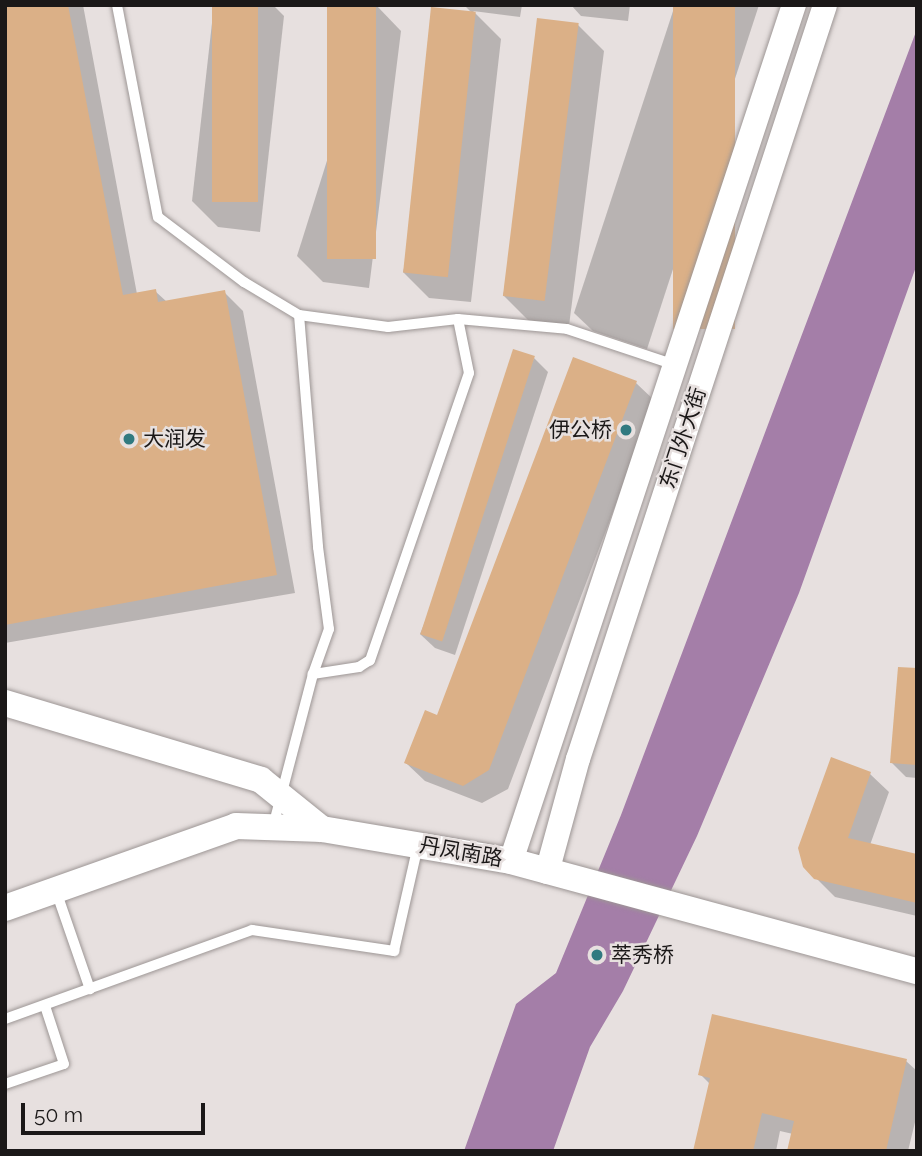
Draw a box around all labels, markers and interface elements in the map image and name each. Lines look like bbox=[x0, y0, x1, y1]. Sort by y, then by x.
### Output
street label: 东门外大街 bbox=[655, 384, 711, 492]
place label: 伊公桥 bbox=[549, 417, 612, 443]
marker: 伊公桥 bbox=[618, 422, 634, 438]
place label: 大润发 bbox=[143, 426, 206, 452]
marker: 大润发 bbox=[121, 431, 137, 447]
street label: 丹凤南路 bbox=[417, 832, 505, 872]
place label: 萃秀桥 bbox=[611, 942, 674, 968]
marker: 萃秀桥 bbox=[589, 947, 605, 963]
scale bar bbox=[24, 1090, 208, 1134]
text: 50 m bbox=[34, 1102, 83, 1127]

